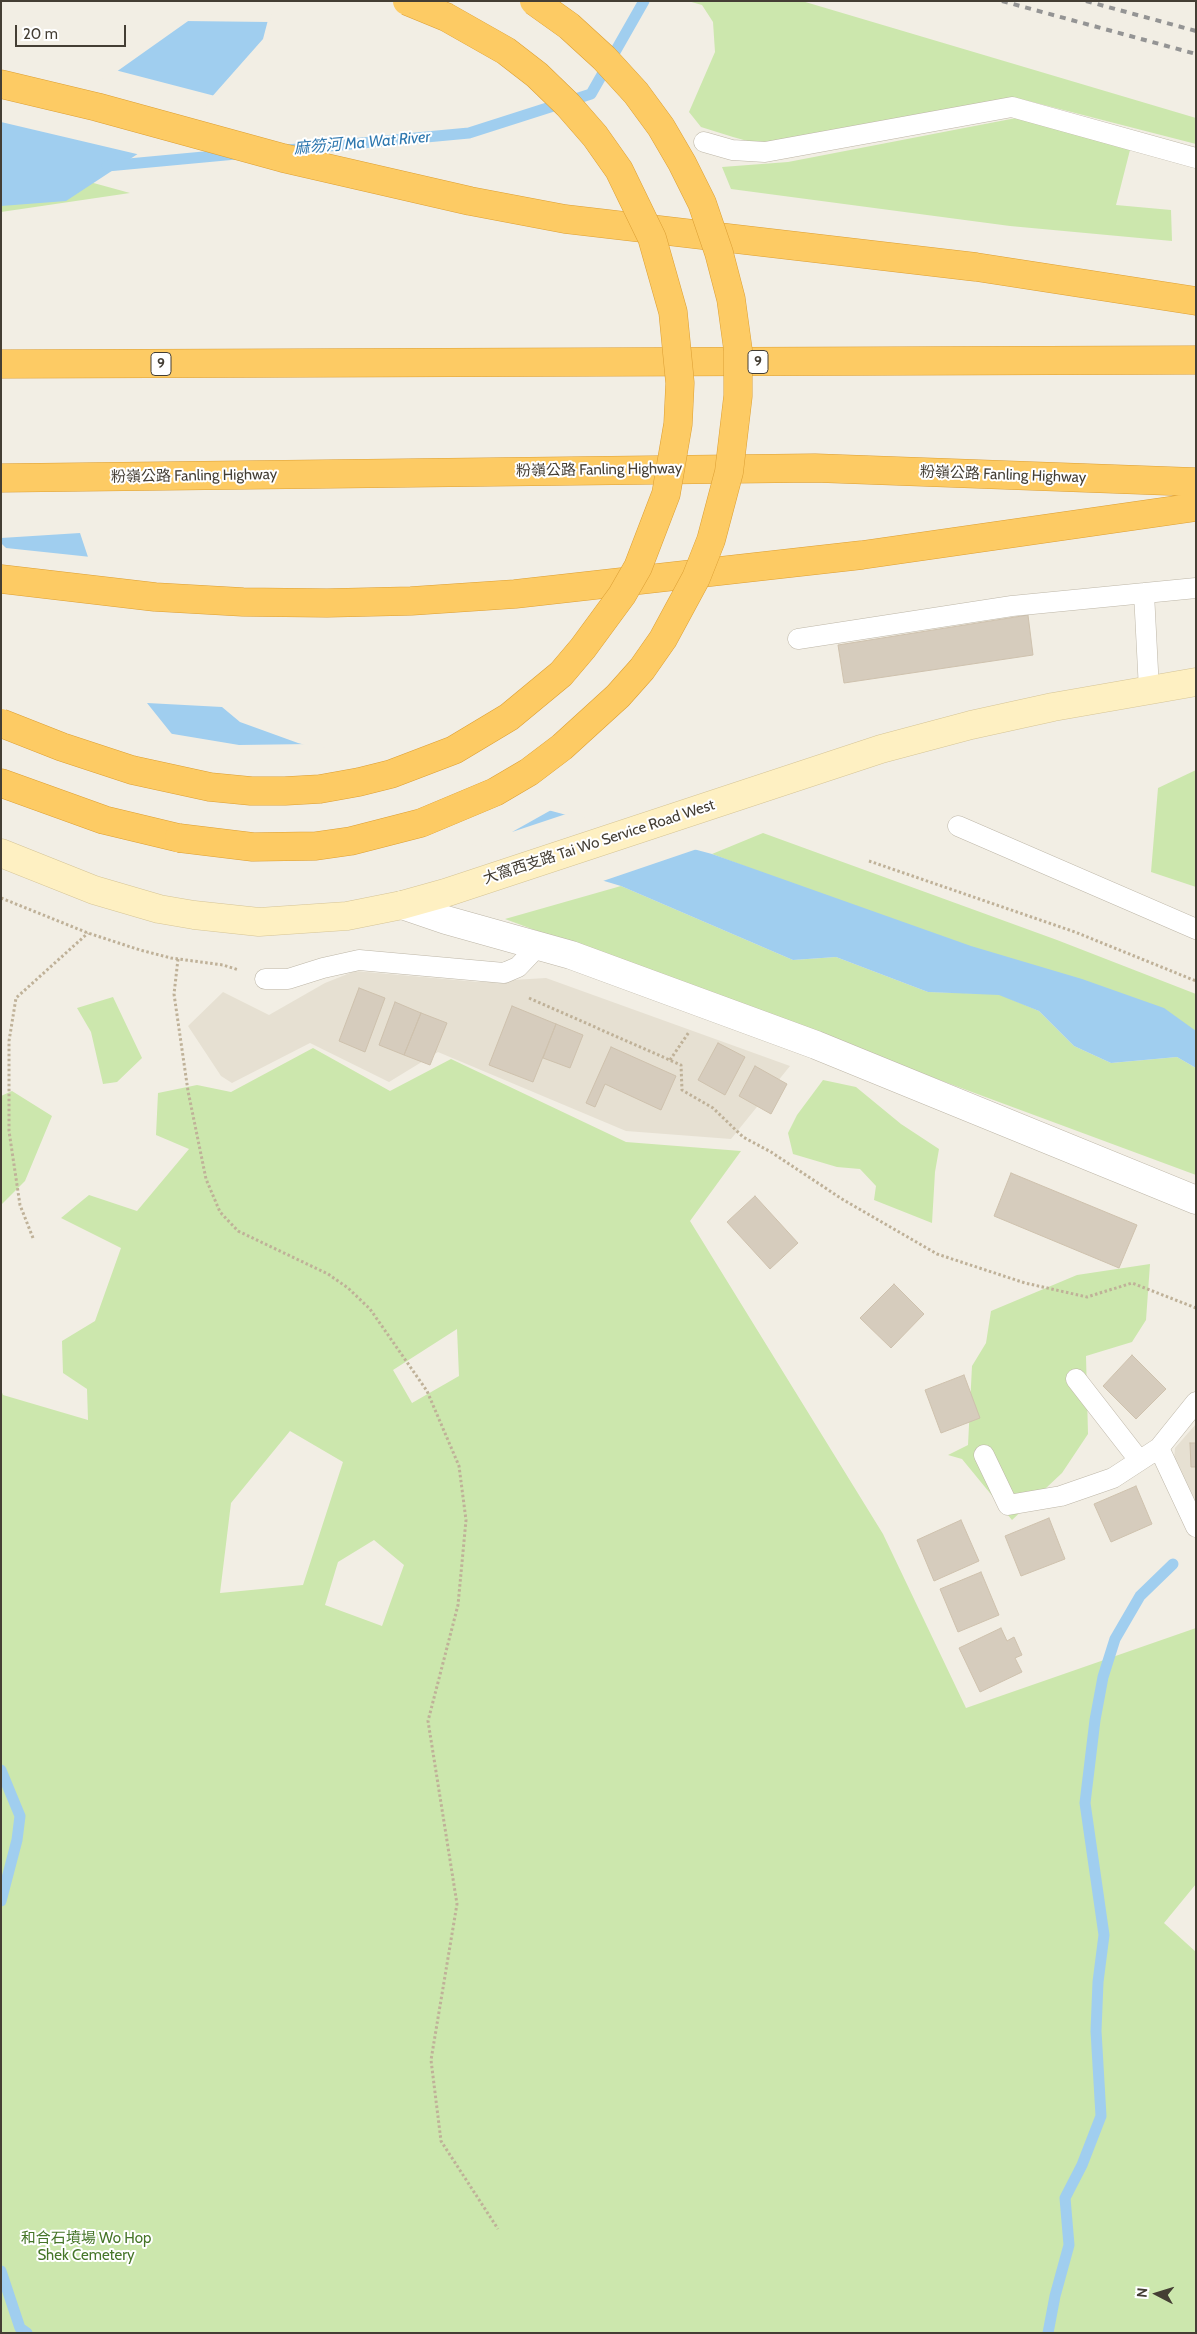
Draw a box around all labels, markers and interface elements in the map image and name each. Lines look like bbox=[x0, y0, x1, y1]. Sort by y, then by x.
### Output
scale bar bbox=[18, 15, 129, 47]
text: 20 m bbox=[23, 25, 58, 43]
water label: 麻笏河 Ma Wat River bbox=[293, 127, 431, 159]
road number: 9 bbox=[748, 351, 768, 374]
road number: 9 bbox=[151, 352, 171, 376]
street label: 粉嶺公路 Fanling Highway bbox=[516, 460, 682, 480]
street label: 粉嶺公路 Fanling Highway bbox=[920, 463, 1086, 487]
street label: 粉嶺公路 Fanling Highway bbox=[111, 466, 277, 486]
street label: 大窩西支路 Tai Wo Service Road West bbox=[481, 796, 717, 888]
park label: 和合石墳場 Wo Hop Shek Cemetery bbox=[21, 2230, 151, 2265]
north arrow bbox=[1132, 2269, 1182, 2319]
text: N bbox=[1133, 2287, 1151, 2298]

